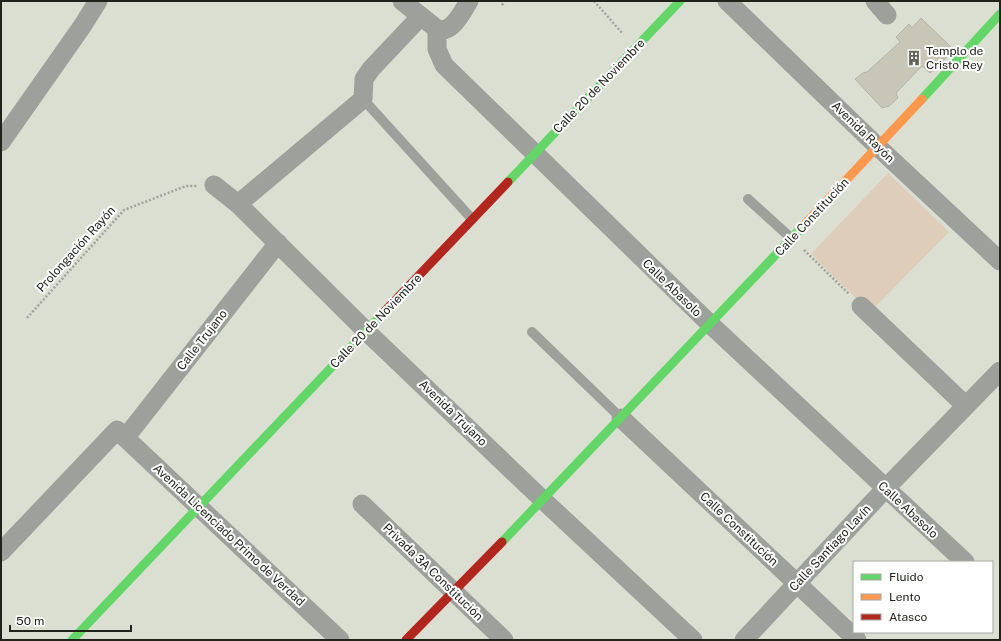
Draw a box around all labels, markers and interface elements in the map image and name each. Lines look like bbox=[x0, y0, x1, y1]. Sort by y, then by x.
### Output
street label: Calle 20 de Noviembre bbox=[550, 36, 648, 136]
place label: Templo de Cristo Rey bbox=[926, 44, 984, 72]
building icon: Templo de Cristo Rey bbox=[905, 49, 923, 67]
street label: Avenida Rayón bbox=[829, 99, 897, 165]
street label: Calle Constitución bbox=[772, 175, 852, 259]
street label: Prolongación Rayón bbox=[34, 203, 118, 295]
street label: Calle Abasolo bbox=[640, 256, 704, 320]
street label: Calle 20 de Noviembre bbox=[327, 271, 425, 371]
street label: Calle Trujano bbox=[174, 307, 230, 373]
street label: Avenida Trujano bbox=[416, 377, 490, 449]
street label: Avenida Licenciado Primo de Verdad bbox=[150, 461, 308, 609]
street label: Calle Abasolo bbox=[875, 479, 941, 541]
street label: Calle Constitución bbox=[697, 489, 781, 569]
street label: Calle Santiago Lavín bbox=[786, 502, 874, 594]
street label: Privada 3A Constitución bbox=[380, 521, 486, 624]
legend bbox=[853, 561, 993, 633]
text: Fluido bbox=[889, 570, 924, 584]
text: Lento bbox=[889, 590, 921, 604]
scale bar bbox=[10, 607, 131, 633]
text: Atasco bbox=[889, 610, 928, 624]
text: 50 m bbox=[16, 614, 44, 628]

